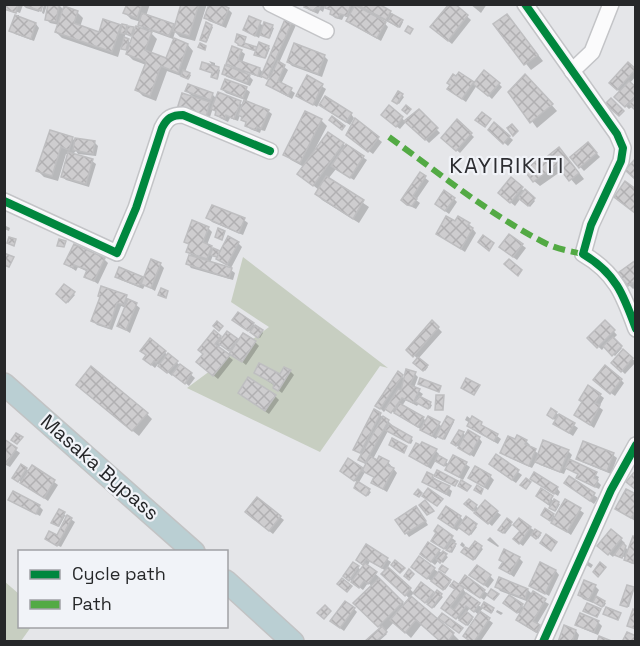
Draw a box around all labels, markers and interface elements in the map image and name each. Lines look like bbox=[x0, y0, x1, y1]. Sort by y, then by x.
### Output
district label: KAYIRIKITI bbox=[449, 151, 565, 179]
street label: Masaka Bypass bbox=[35, 408, 165, 526]
legend bbox=[18, 550, 228, 628]
text: Cycle path bbox=[72, 562, 166, 585]
text: Path bbox=[72, 592, 112, 615]

